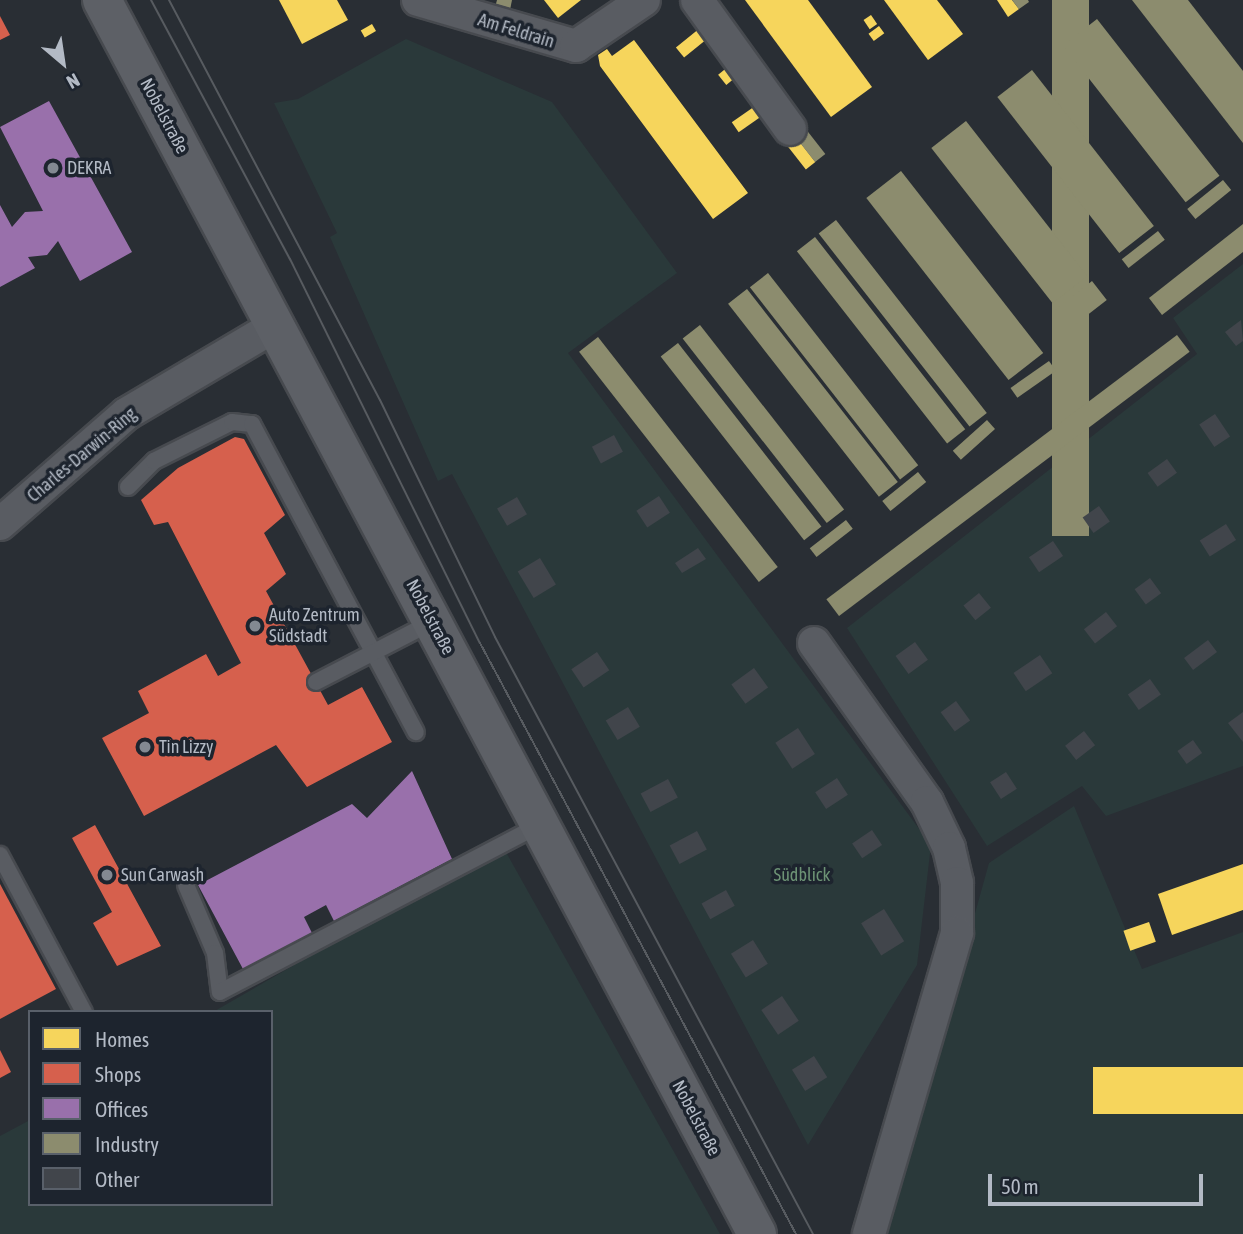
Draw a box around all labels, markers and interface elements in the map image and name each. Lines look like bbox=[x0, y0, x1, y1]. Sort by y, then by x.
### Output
street label: Am Feldrain bbox=[475, 9, 557, 53]
north arrow bbox=[28, 28, 98, 98]
text: N bbox=[63, 69, 83, 94]
street label: Nobelstraße bbox=[135, 75, 193, 157]
place label: DEKRA bbox=[67, 157, 111, 179]
marker: DEKRA bbox=[45, 160, 61, 176]
street label: Charles-Darwin-Ring bbox=[23, 403, 141, 507]
street label: Nobelstraße bbox=[401, 576, 459, 658]
place label: Auto Zentrum Südstadt bbox=[269, 605, 360, 648]
marker: Auto Zentrum Südstadt bbox=[247, 618, 263, 634]
place label: Tin Lizzy bbox=[159, 736, 213, 758]
marker: Tin Lizzy bbox=[137, 739, 153, 755]
place label: Sun Carwash bbox=[121, 864, 204, 886]
park label: Südblick bbox=[774, 864, 830, 886]
marker: Sun Carwash bbox=[99, 867, 115, 883]
legend bbox=[28, 1010, 273, 1206]
text: Homes bbox=[95, 1027, 149, 1051]
text: Shops bbox=[95, 1062, 141, 1086]
street label: Nobelstraße bbox=[667, 1077, 725, 1159]
text: Offices bbox=[95, 1097, 148, 1121]
text: Industry bbox=[95, 1132, 159, 1156]
scale bar bbox=[991, 1160, 1206, 1204]
text: Other bbox=[95, 1167, 139, 1191]
text: 50 m bbox=[1001, 1174, 1039, 1198]

